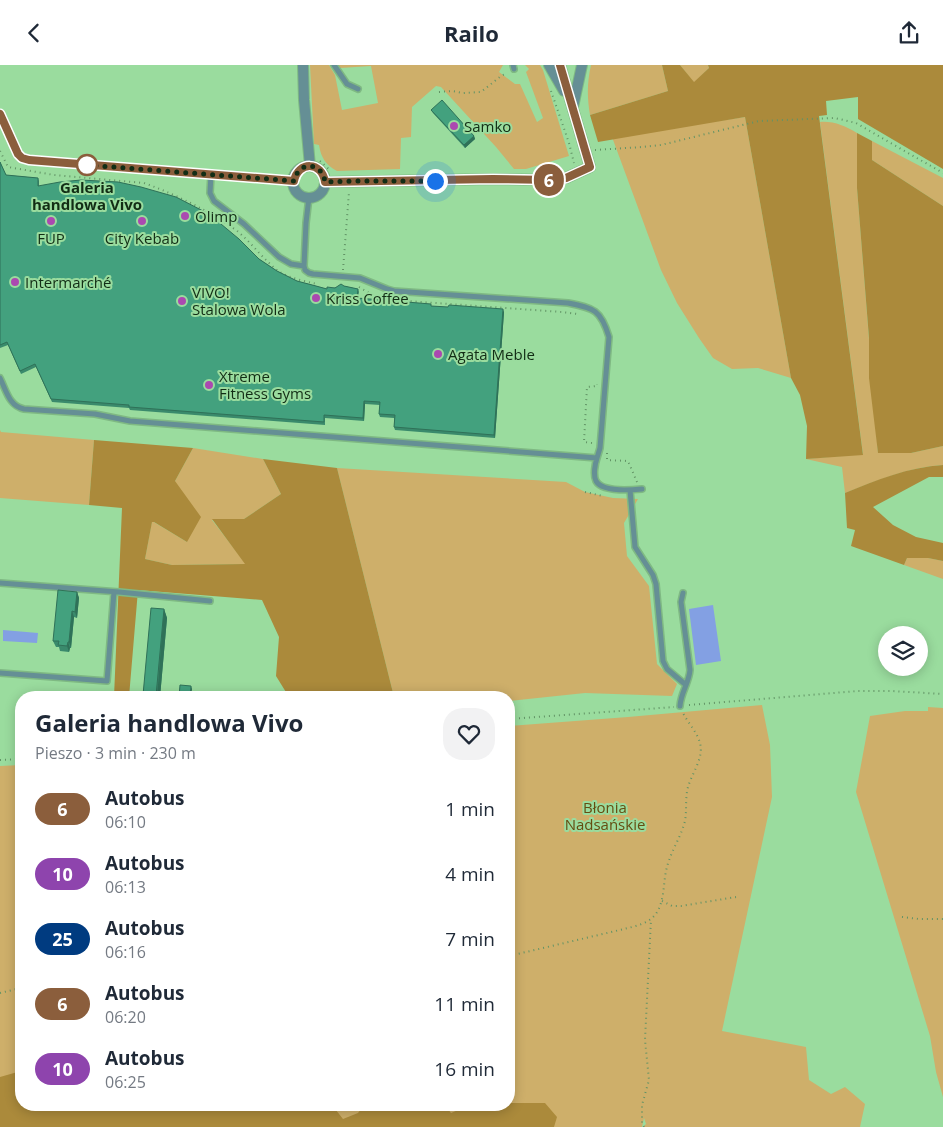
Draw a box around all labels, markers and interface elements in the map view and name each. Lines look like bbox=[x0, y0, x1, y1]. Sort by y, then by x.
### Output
text: Railo bbox=[444, 18, 499, 48]
icon: back bbox=[20, 19, 48, 47]
icon: share bbox=[895, 19, 923, 47]
place label: Samko bbox=[464, 116, 511, 136]
marker: Samko bbox=[448, 120, 460, 132]
marker: Galeria handlowa Vivo bbox=[76, 154, 98, 176]
line badge: 6 bbox=[533, 164, 565, 196]
text: 6 bbox=[544, 168, 554, 192]
your location bbox=[423, 169, 448, 194]
place label: Galeria handlowa Vivo bbox=[32, 177, 142, 214]
place label: Olimp bbox=[195, 206, 237, 226]
marker: Olimp bbox=[179, 210, 191, 222]
marker: FUP bbox=[45, 215, 57, 227]
marker: City Kebab bbox=[136, 215, 148, 227]
place label: FUP bbox=[37, 228, 65, 248]
place label: City Kebab bbox=[105, 228, 179, 248]
place label: Intermarché bbox=[25, 272, 111, 292]
marker: Intermarché bbox=[9, 276, 21, 288]
place label: VIVO! Stalowa Wola bbox=[192, 282, 286, 319]
place label: Kriss Coffee bbox=[326, 288, 409, 308]
marker: Kriss Coffee bbox=[310, 292, 322, 304]
marker: VIVO! Stalowa Wola bbox=[176, 295, 188, 307]
place label: Agata Meble bbox=[448, 344, 535, 364]
marker: Agata Meble bbox=[432, 348, 444, 360]
place label: Xtreme Fitness Gyms bbox=[219, 366, 311, 403]
marker: Xtreme Fitness Gyms bbox=[203, 379, 215, 391]
map controls bbox=[878, 626, 928, 676]
button: layers bbox=[878, 626, 928, 676]
text: Galeria handlowa Vivo bbox=[35, 706, 303, 739]
button: heart bbox=[443, 708, 495, 760]
text: Pieszo · 3 min · 230 m bbox=[35, 742, 196, 764]
text: Autobus bbox=[105, 785, 185, 811]
text: 1 min bbox=[445, 796, 495, 822]
text: 6 bbox=[57, 797, 68, 821]
park label: Błonia Nadsańskie bbox=[565, 797, 645, 834]
text: 06:10 bbox=[105, 811, 146, 833]
text: Autobus bbox=[105, 850, 185, 876]
text: 4 min bbox=[445, 861, 495, 887]
text: 10 bbox=[52, 862, 73, 886]
text: 06:13 bbox=[105, 876, 146, 898]
text: Autobus bbox=[105, 915, 185, 941]
text: 7 min bbox=[445, 926, 495, 952]
text: 25 bbox=[52, 927, 73, 951]
text: 06:16 bbox=[105, 941, 146, 963]
text: Autobus bbox=[105, 980, 185, 1006]
text: 11 min bbox=[434, 991, 495, 1017]
text: 6 bbox=[57, 992, 68, 1016]
text: 06:20 bbox=[105, 1006, 146, 1028]
text: Autobus bbox=[105, 1045, 185, 1071]
text: 16 min bbox=[434, 1056, 495, 1082]
text: 10 bbox=[52, 1057, 73, 1081]
text: 06:25 bbox=[105, 1071, 146, 1093]

